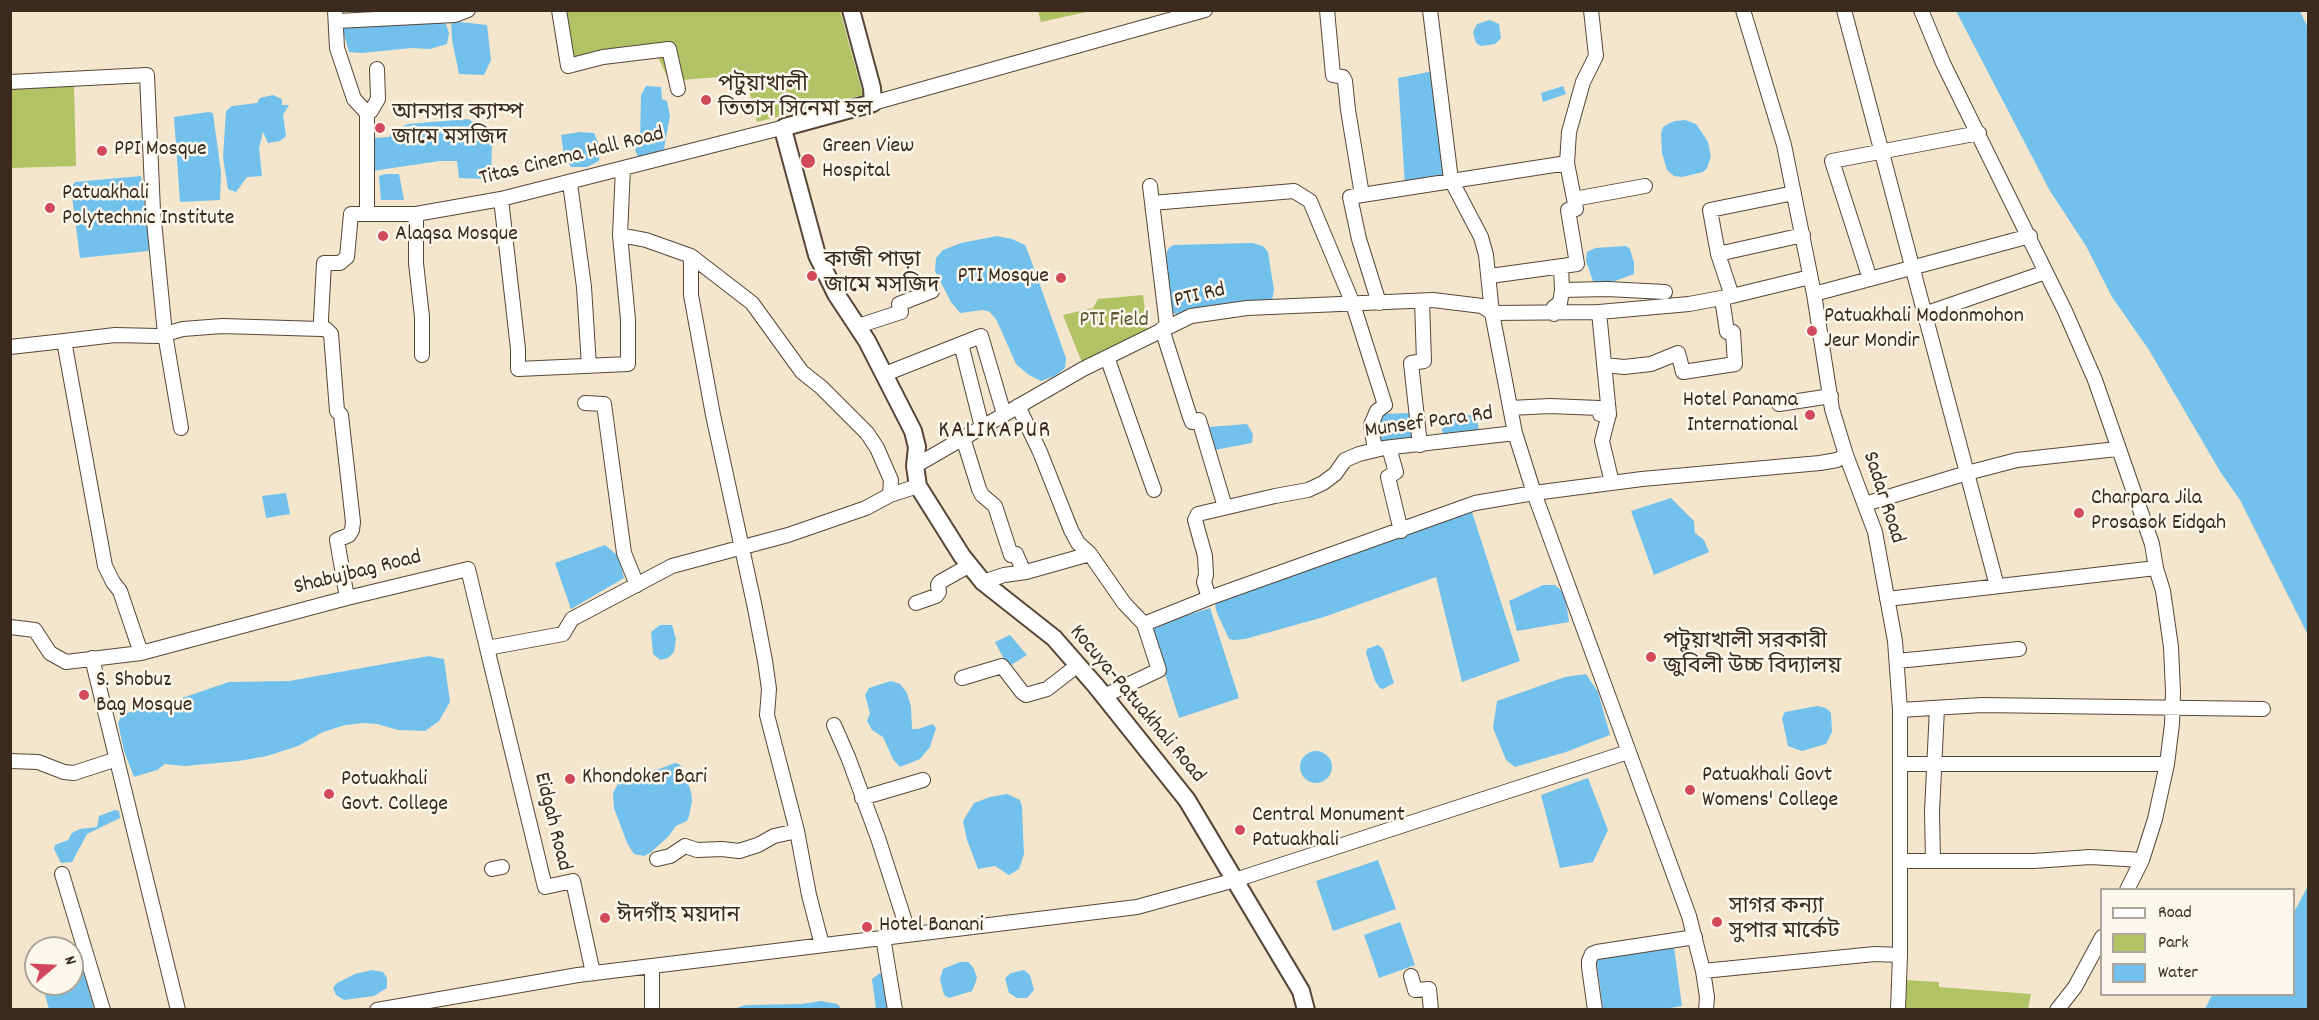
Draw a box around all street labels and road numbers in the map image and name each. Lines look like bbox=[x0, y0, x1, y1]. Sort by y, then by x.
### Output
street label: Titas Cinema Hall Road bbox=[477, 122, 667, 194]
street label: PTI Rd bbox=[1172, 278, 1228, 316]
street label: Munsef Para Rd bbox=[1363, 402, 1495, 446]
street label: Sadar Road bbox=[1855, 449, 1909, 547]
street label: Shabujbag Road bbox=[291, 545, 425, 603]
street label: Kocuya-Patuakhali Road bbox=[1062, 621, 1210, 789]
street label: Eidgah Road bbox=[526, 770, 576, 874]

